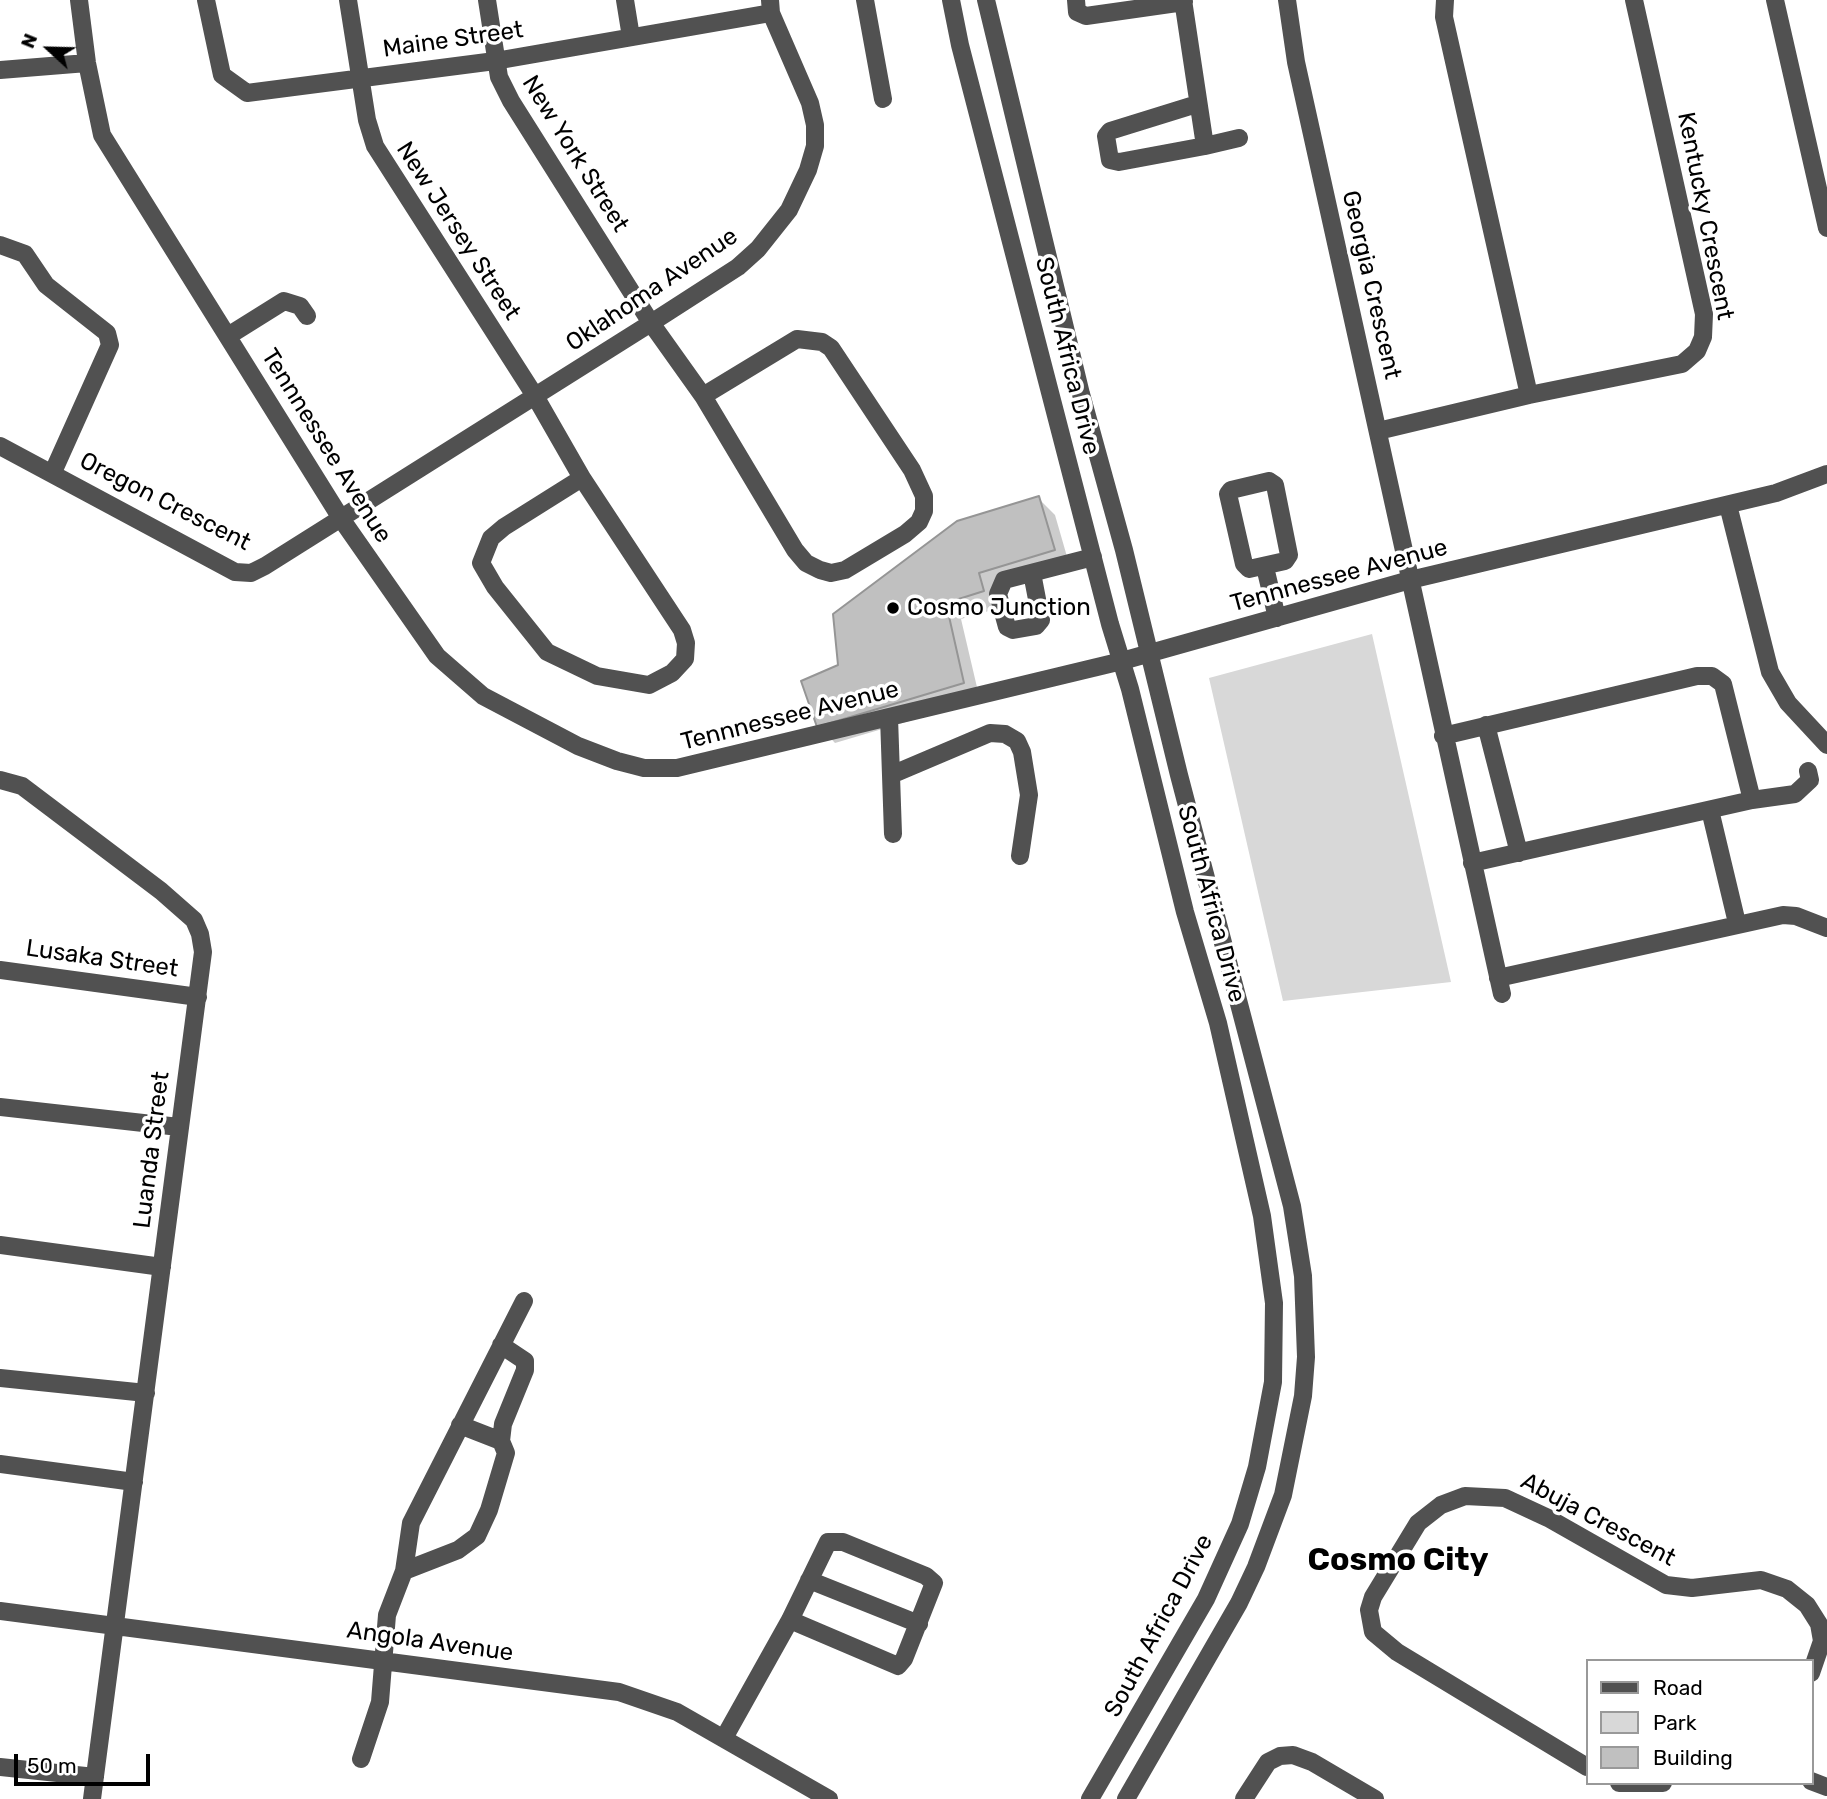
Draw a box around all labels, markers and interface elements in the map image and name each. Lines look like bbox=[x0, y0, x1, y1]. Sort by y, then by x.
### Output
north arrow bbox=[14, 14, 84, 84]
street label: Maine Street bbox=[381, 16, 525, 64]
text: N bbox=[16, 30, 42, 52]
street label: New York Street bbox=[515, 70, 635, 238]
street label: Kentucky Crescent bbox=[1671, 110, 1739, 322]
street label: New Jersey Street bbox=[390, 137, 526, 325]
street label: Georgia Crescent bbox=[1335, 188, 1407, 382]
street label: Oklahoma Avenue bbox=[561, 222, 743, 358]
street label: South Africa Drive bbox=[1028, 254, 1106, 458]
street label: Tennnessee Avenue bbox=[255, 344, 397, 548]
street label: Oregon Crescent bbox=[75, 446, 255, 558]
street label: Tennnessee Avenue bbox=[1227, 533, 1451, 619]
place label: Cosmo Junction bbox=[907, 594, 1091, 622]
marker: Cosmo Junction bbox=[885, 600, 901, 616]
street label: Tennnessee Avenue bbox=[678, 675, 902, 757]
street label: South Africa Drive bbox=[1171, 802, 1251, 1006]
street label: Lusaka Street bbox=[24, 934, 180, 984]
street label: Luanda Street bbox=[128, 1070, 176, 1230]
street label: Abuja Crescent bbox=[1516, 1467, 1680, 1573]
street label: South Africa Drive bbox=[1099, 1530, 1219, 1722]
district label: Cosmo City bbox=[1307, 1542, 1489, 1580]
street label: Angola Avenue bbox=[345, 1616, 515, 1668]
legend bbox=[1586, 1659, 1813, 1785]
text: Road bbox=[1653, 1675, 1703, 1700]
text: Park bbox=[1653, 1710, 1697, 1735]
scale bar bbox=[18, 1740, 154, 1784]
text: Building bbox=[1653, 1745, 1733, 1770]
text: 50 m bbox=[27, 1753, 77, 1778]

